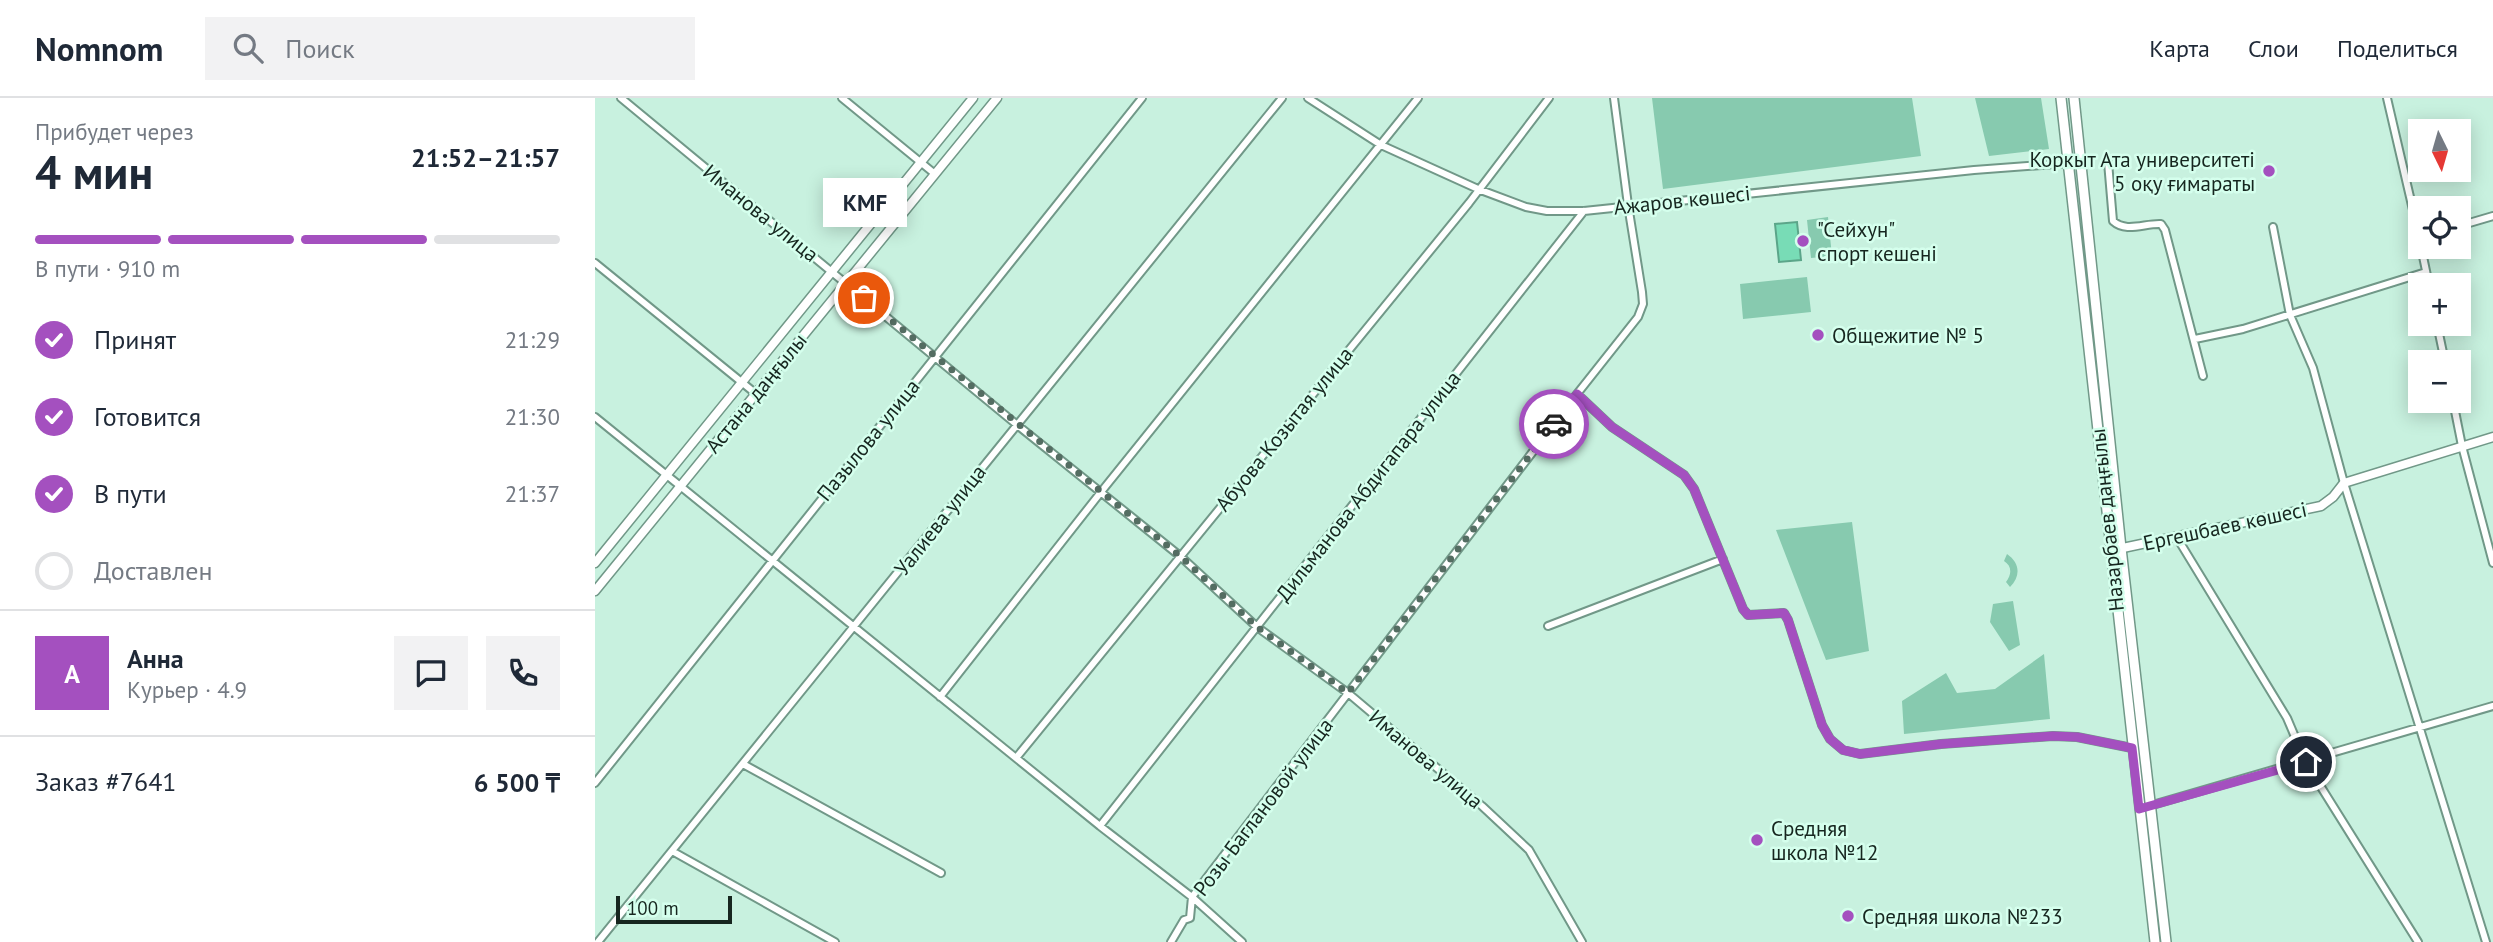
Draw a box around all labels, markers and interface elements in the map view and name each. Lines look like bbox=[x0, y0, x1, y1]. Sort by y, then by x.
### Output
search box bbox=[205, 17, 695, 80]
text: Nomnom bbox=[35, 27, 163, 70]
icon: search bbox=[229, 29, 267, 67]
text: Поиск bbox=[285, 32, 355, 65]
text: Карта bbox=[2149, 33, 2210, 64]
text: Слои bbox=[2248, 33, 2299, 64]
text: Поделиться bbox=[2337, 33, 2458, 64]
text: Прибудет через bbox=[35, 117, 194, 146]
north arrow bbox=[2408, 119, 2471, 182]
map controls bbox=[2408, 119, 2471, 413]
text: 21:52–21:57 bbox=[411, 141, 560, 174]
text: 4 мин bbox=[35, 142, 153, 202]
place label: Коркыт Ата университеті 5 оқу ғимараты bbox=[2030, 146, 2255, 197]
street label: Иманова улица bbox=[698, 158, 824, 268]
marker: Коркыт Ата университеті 5 оқу ғимараты bbox=[2261, 163, 2277, 179]
callout: KMF bbox=[822, 179, 906, 228]
street label: Ажаров көшесі bbox=[1612, 179, 1752, 221]
text: KMF bbox=[843, 188, 887, 217]
button: locate bbox=[2408, 196, 2471, 259]
place label: "Сейхун" спорт кешені bbox=[1817, 216, 1937, 267]
marker: "Сейхун" спорт кешені bbox=[1795, 233, 1811, 249]
text: В пути · 910 m bbox=[35, 254, 180, 283]
pin bbox=[834, 268, 894, 328]
button: + bbox=[2408, 273, 2471, 336]
icon: bag bbox=[845, 279, 883, 317]
icon: check bbox=[35, 321, 73, 359]
place label: Общежитие № 5 bbox=[1832, 322, 1984, 349]
text: Принят bbox=[94, 323, 176, 356]
text: 21:29 bbox=[505, 325, 560, 354]
street label: Астана даңғылы bbox=[699, 327, 813, 459]
marker: Общежитие № 5 bbox=[1810, 327, 1826, 343]
street label: Абуова Козытая улица bbox=[1209, 341, 1359, 517]
button: − bbox=[2408, 350, 2471, 413]
street label: Дильманова Абдигапара улица bbox=[1270, 365, 1466, 607]
street label: Пазылова улица bbox=[811, 374, 925, 506]
courier bbox=[1519, 389, 1589, 459]
icon: check bbox=[35, 398, 73, 436]
text: Готовится bbox=[94, 400, 201, 433]
text: 21:30 bbox=[505, 402, 560, 431]
icon: car bbox=[1535, 405, 1573, 443]
street label: Назарбаев даңғылы bbox=[2084, 427, 2130, 613]
street label: Уалиева улица bbox=[888, 459, 992, 581]
icon: check bbox=[35, 475, 73, 513]
text: В пути bbox=[94, 477, 167, 510]
text: 21:37 bbox=[505, 479, 560, 508]
street label: Ергешбаев көшесі bbox=[2141, 495, 2309, 557]
text: Доставлен bbox=[94, 554, 213, 587]
button: chat bbox=[394, 636, 468, 710]
button: phone bbox=[486, 636, 560, 710]
text: Анна bbox=[127, 642, 184, 675]
text: А bbox=[64, 657, 80, 690]
text: Курьер · 4.9 bbox=[127, 675, 247, 704]
street label: Иманова улица bbox=[1363, 703, 1489, 815]
street label: Розы Баглановой улица bbox=[1187, 713, 1339, 901]
pin bbox=[2276, 732, 2336, 792]
icon: home bbox=[2287, 743, 2325, 781]
text: Заказ #7641 bbox=[35, 765, 177, 798]
text: 6 500 ₸ bbox=[474, 766, 560, 799]
place label: Средняя школа №12 bbox=[1771, 815, 1878, 866]
marker: Средняя школа №12 bbox=[1749, 832, 1765, 848]
scale bar bbox=[616, 893, 731, 925]
text: 100 m bbox=[627, 896, 679, 920]
place label: Средняя школа №233 bbox=[1862, 903, 2063, 930]
marker: Средняя школа №233 bbox=[1840, 908, 1856, 924]

